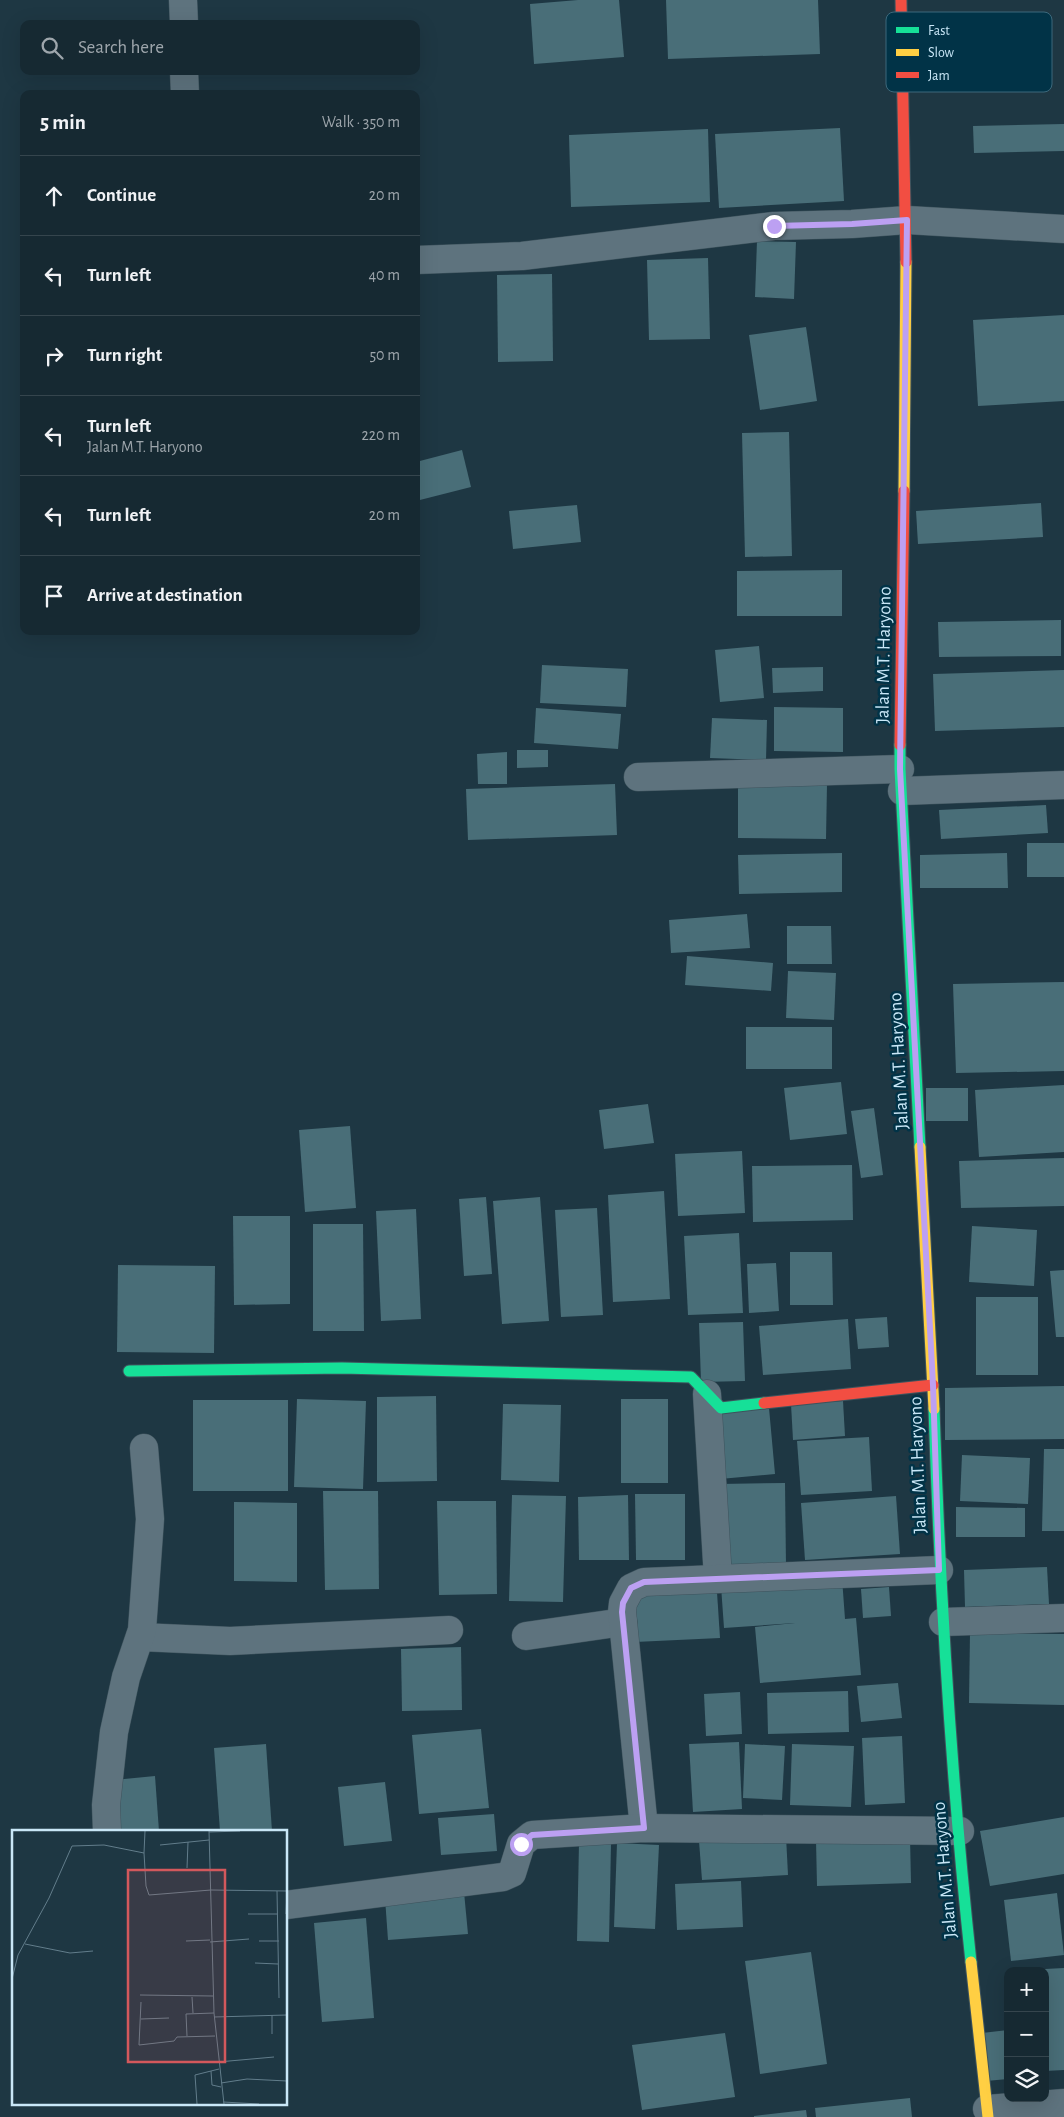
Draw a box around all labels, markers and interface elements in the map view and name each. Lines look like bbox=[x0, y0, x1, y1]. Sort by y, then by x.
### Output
legend bbox=[886, 12, 1052, 92]
search box bbox=[20, 20, 420, 75]
text: Fast bbox=[928, 24, 950, 38]
icon: search bbox=[38, 34, 66, 62]
text: Search here bbox=[78, 38, 164, 57]
text: Slow bbox=[928, 46, 955, 60]
text: Jam bbox=[928, 69, 950, 83]
text: 5 min bbox=[40, 112, 86, 133]
text: Walk · 350 m bbox=[322, 114, 400, 130]
icon: ahead bbox=[40, 182, 68, 210]
text: Continue bbox=[87, 186, 156, 205]
text: 20 m bbox=[369, 187, 400, 203]
route end bbox=[763, 215, 786, 238]
icon: left bbox=[40, 262, 68, 290]
text: Turn left bbox=[87, 266, 151, 285]
text: 40 m bbox=[368, 267, 400, 283]
icon: right bbox=[40, 342, 68, 370]
text: Turn right bbox=[87, 346, 162, 365]
text: 50 m bbox=[369, 347, 400, 363]
text: Turn left bbox=[87, 417, 151, 436]
icon: left bbox=[40, 422, 68, 450]
text: 220 m bbox=[362, 427, 400, 443]
text: Jalan M.T. Haryono bbox=[87, 439, 203, 455]
icon: left bbox=[40, 502, 68, 530]
text: Turn left bbox=[87, 506, 151, 525]
text: 20 m bbox=[369, 507, 400, 523]
icon: arrive bbox=[40, 582, 68, 610]
text: Arrive at destination bbox=[87, 586, 243, 605]
street label: Jalan M.T. Haryono bbox=[873, 586, 895, 724]
street label: Jalan M.T. Haryono bbox=[886, 992, 912, 1130]
street label: Jalan M.T. Haryono bbox=[906, 1396, 930, 1534]
street label: Jalan M.T. Haryono bbox=[930, 1801, 960, 1939]
inset map bbox=[12, 1830, 288, 2104]
route start bbox=[510, 1833, 533, 1856]
map controls bbox=[1004, 1967, 1049, 2102]
button: + bbox=[1004, 1967, 1049, 2012]
button: − bbox=[1004, 2012, 1049, 2057]
button: layers bbox=[1004, 2057, 1049, 2102]

